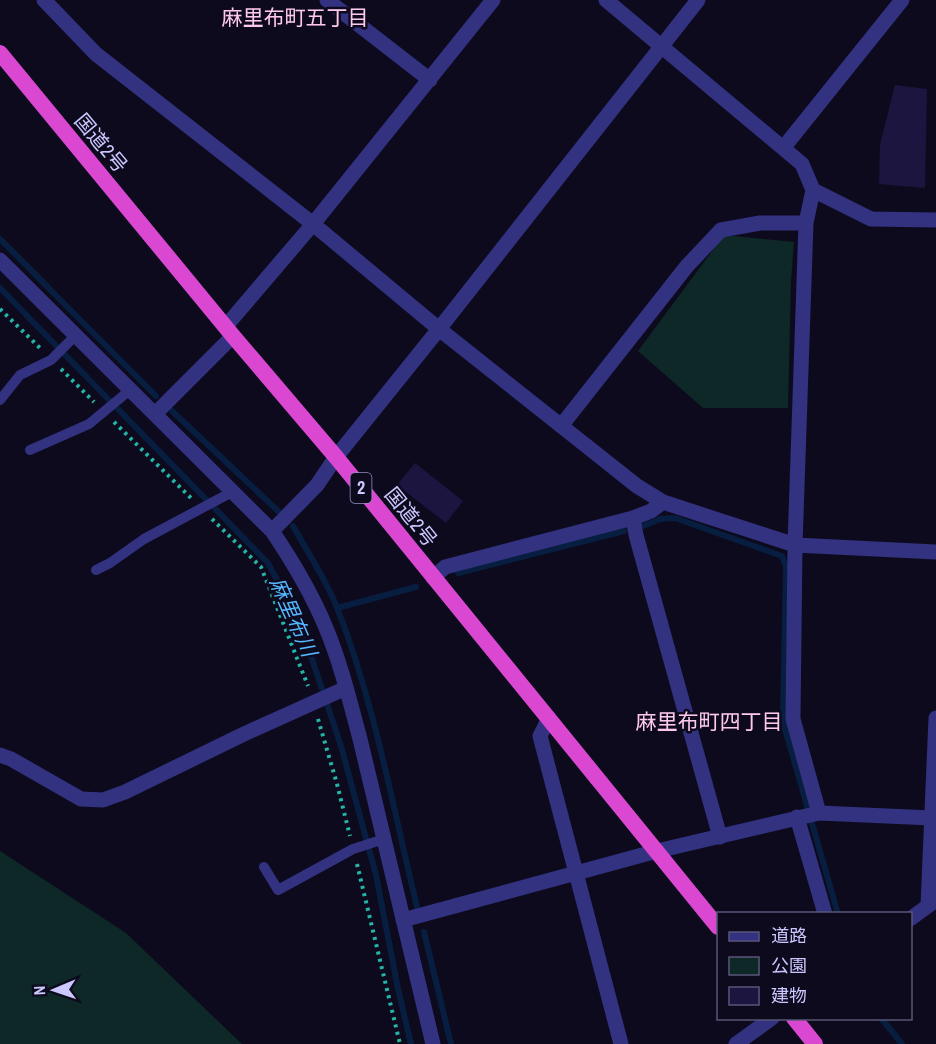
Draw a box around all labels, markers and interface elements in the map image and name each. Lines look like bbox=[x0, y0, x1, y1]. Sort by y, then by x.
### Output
district label: 麻里布町五丁目 bbox=[222, 3, 369, 32]
street label: 国道2号 bbox=[69, 108, 134, 178]
road number: 2 bbox=[350, 473, 372, 503]
street label: 国道2号 bbox=[379, 481, 444, 552]
water label: 麻里布川 bbox=[263, 573, 325, 663]
district label: 麻里布町四丁目 bbox=[636, 707, 783, 736]
legend bbox=[717, 912, 912, 1020]
text: 道路 bbox=[771, 923, 807, 948]
text: 公園 bbox=[771, 953, 807, 978]
north arrow bbox=[24, 960, 84, 1020]
text: 建物 bbox=[771, 983, 807, 1008]
text: N bbox=[28, 985, 50, 996]

